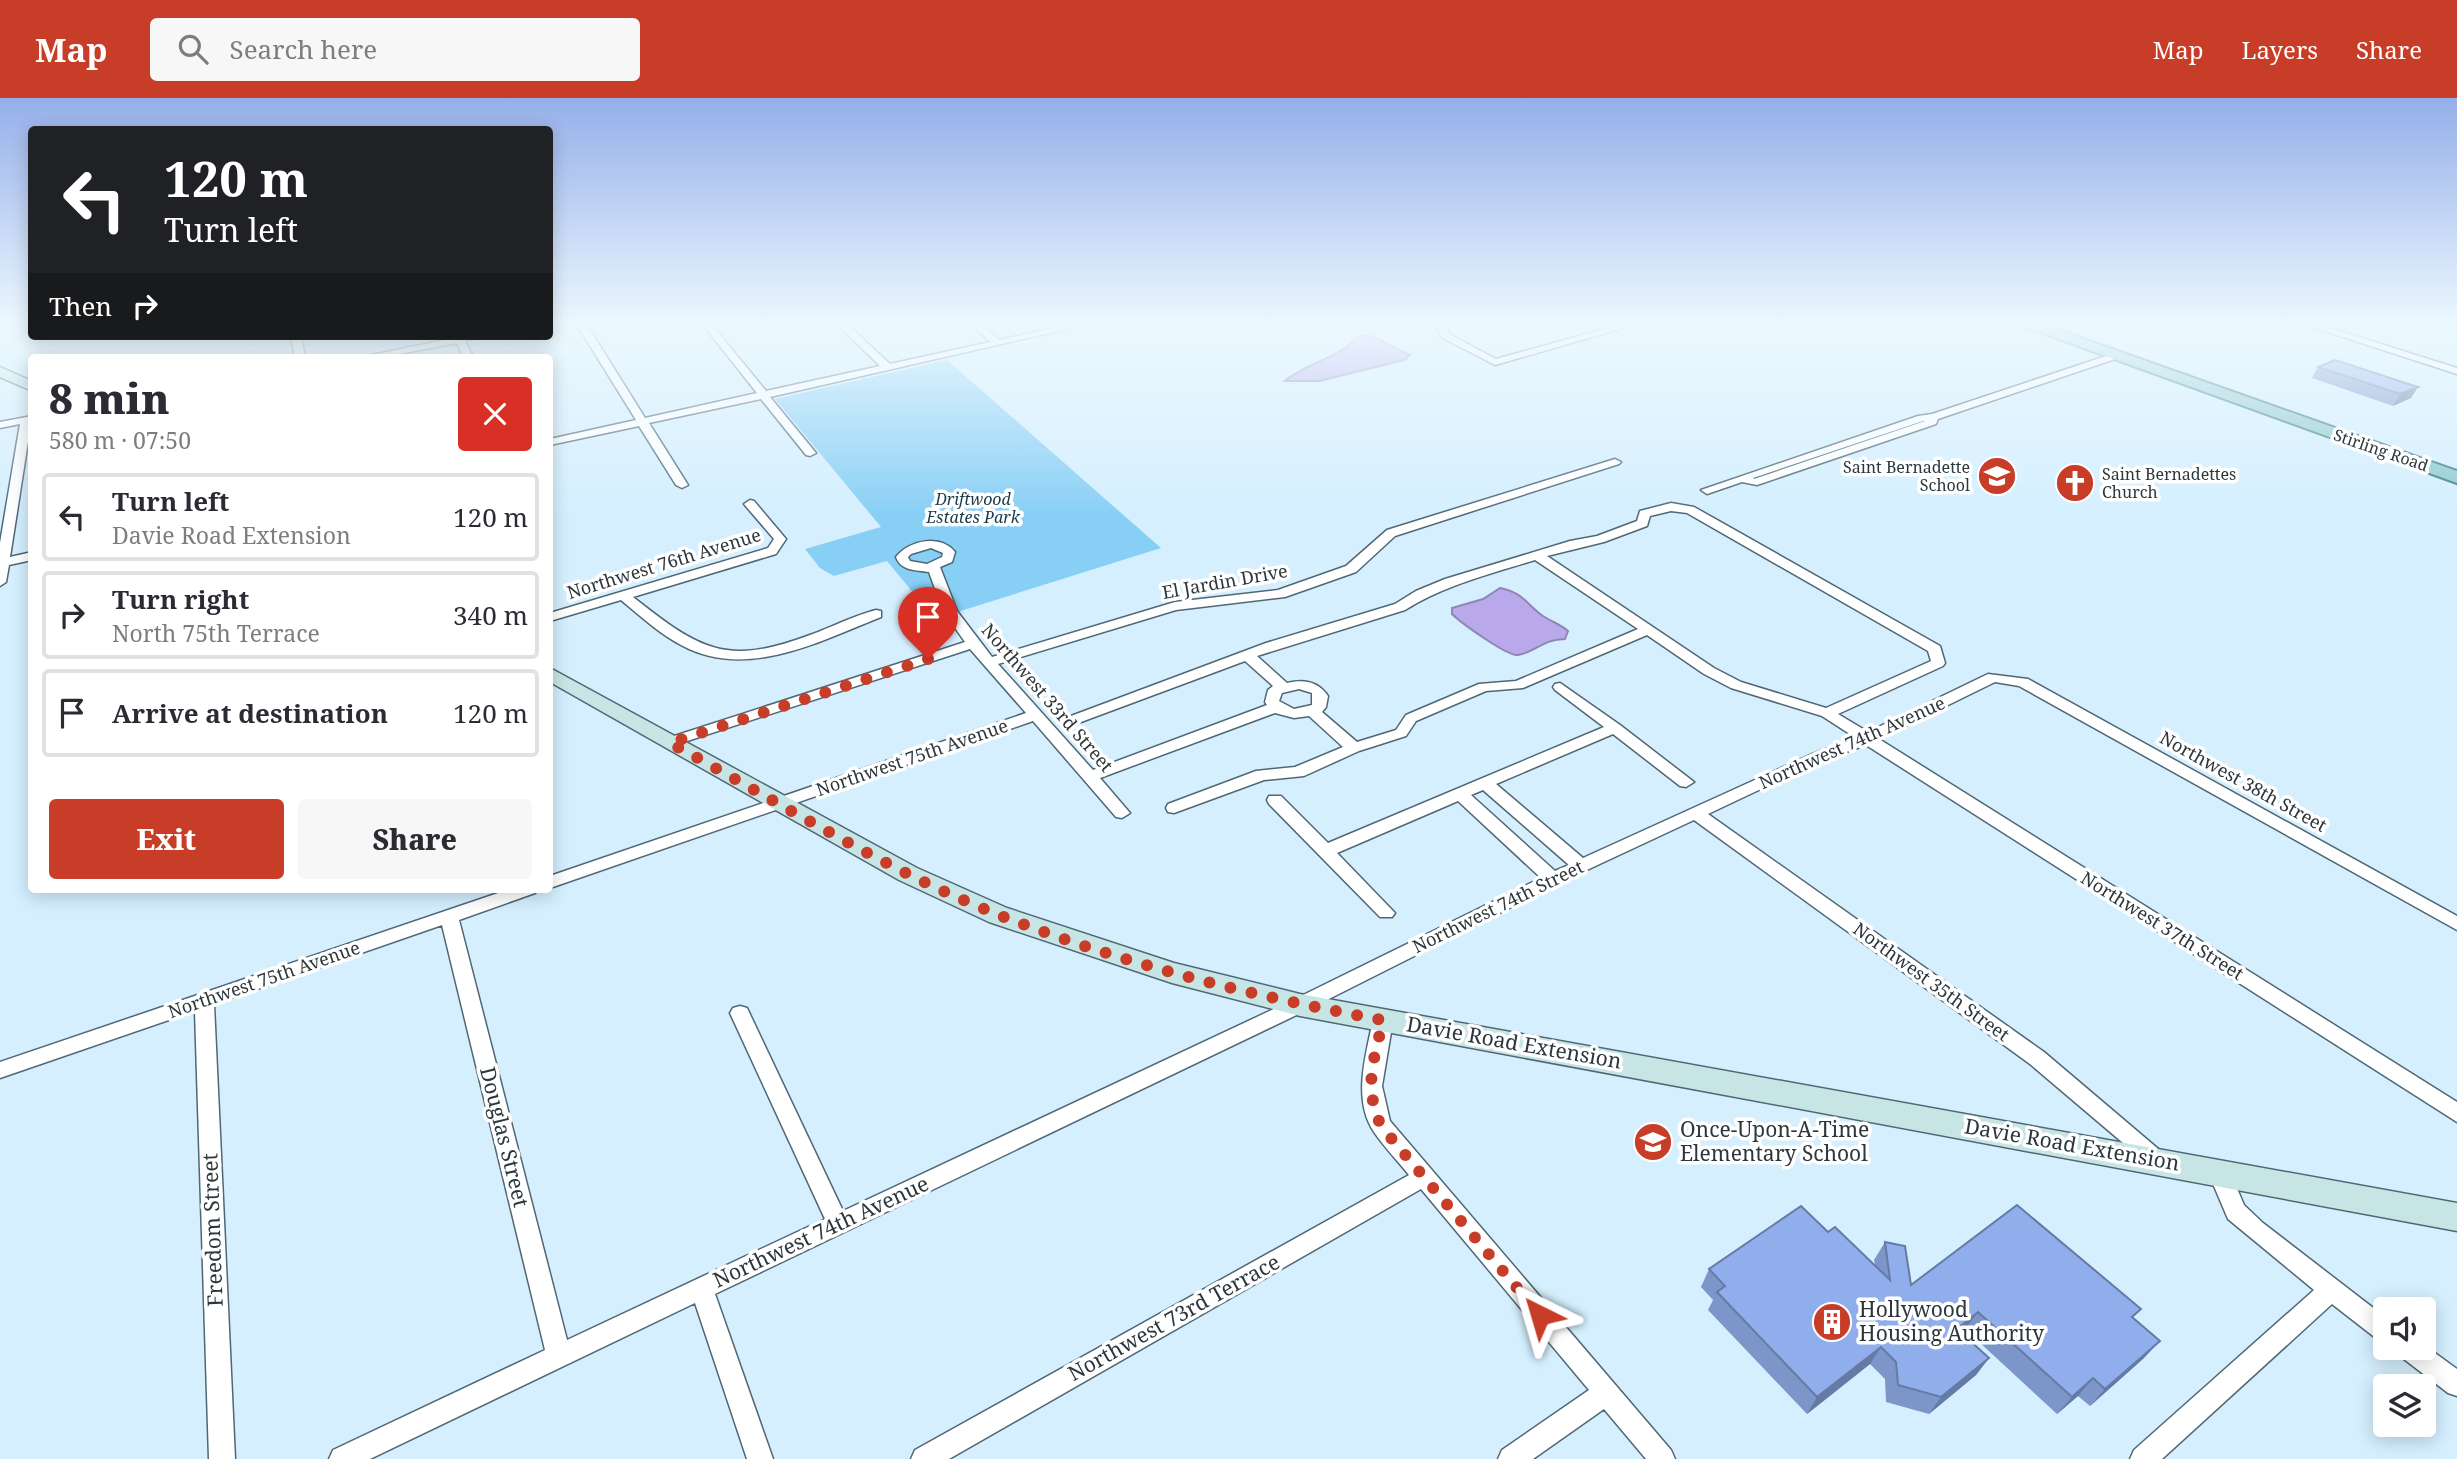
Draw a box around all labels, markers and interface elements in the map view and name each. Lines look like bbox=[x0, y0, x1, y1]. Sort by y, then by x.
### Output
search box bbox=[150, 18, 640, 81]
text: Map bbox=[35, 27, 108, 72]
icon: search bbox=[174, 30, 212, 68]
text: Search here bbox=[230, 31, 377, 67]
text: Map bbox=[2153, 33, 2204, 66]
text: Layers bbox=[2242, 33, 2318, 66]
text: Share bbox=[2356, 33, 2422, 66]
text: 120 m bbox=[164, 145, 308, 211]
icon: left bbox=[49, 154, 140, 245]
text: Turn left bbox=[164, 208, 298, 251]
icon: right bbox=[126, 287, 164, 325]
text: Then bbox=[49, 288, 112, 324]
text: 8 min bbox=[49, 369, 170, 426]
button: close bbox=[458, 377, 532, 451]
text: 580 m · 07:50 bbox=[49, 424, 191, 456]
street label: Stirling Road bbox=[2331, 424, 2431, 477]
school or university icon: Saint Bernadette School bbox=[1976, 455, 2018, 497]
place label: Saint Bernadette School bbox=[1843, 456, 1970, 496]
church icon: Saint Bernadettes Church bbox=[2054, 462, 2096, 504]
place label: Saint Bernadettes Church bbox=[2102, 463, 2236, 503]
text: Turn left bbox=[112, 483, 229, 519]
park label: Driftwood Estates Park bbox=[925, 488, 1021, 528]
icon: left bbox=[53, 498, 91, 536]
text: 120 m bbox=[453, 499, 528, 535]
text: Davie Road Extension bbox=[112, 519, 351, 551]
street label: Northwest 76th Avenue bbox=[564, 522, 764, 604]
street label: El Jardin Drive bbox=[1160, 558, 1289, 604]
text: Turn right bbox=[112, 581, 249, 617]
pin bbox=[898, 587, 958, 659]
icon: right bbox=[53, 596, 91, 634]
text: 340 m bbox=[453, 597, 528, 633]
icon: arrive bbox=[909, 598, 947, 636]
text: North 75th Terrace bbox=[112, 617, 320, 649]
street label: Northwest 33rd Street bbox=[977, 618, 1119, 777]
street label: Northwest 74th Avenue bbox=[1755, 690, 1949, 794]
icon: arrive bbox=[53, 694, 91, 732]
text: Arrive at destination bbox=[112, 695, 388, 731]
text: 120 m bbox=[453, 695, 528, 731]
street label: Northwest 75th Avenue bbox=[812, 713, 1011, 801]
street label: Northwest 38th Street bbox=[2156, 725, 2331, 837]
button: Exit bbox=[49, 799, 284, 879]
button: Share bbox=[298, 799, 532, 879]
street label: Northwest 74th Street bbox=[1408, 854, 1587, 958]
street label: Northwest 37th Street bbox=[2077, 865, 2248, 985]
street label: Northwest 35th Street bbox=[1849, 916, 2014, 1046]
street label: Northwest 75th Avenue bbox=[164, 935, 363, 1023]
street label: Davie Road Extension bbox=[1404, 1009, 1624, 1075]
street label: Douglas Street bbox=[474, 1064, 536, 1210]
street label: Davie Road Extension bbox=[1962, 1111, 2182, 1177]
place label: Once-Upon-A-Time Elementary School bbox=[1680, 1115, 1869, 1167]
school or university icon: Once-Upon-A-Time Elementary School bbox=[1632, 1121, 1674, 1163]
street label: Freedom Street bbox=[195, 1153, 229, 1307]
street label: Northwest 74th Avenue bbox=[708, 1169, 933, 1293]
street label: Northwest 73rd Terrace bbox=[1063, 1247, 1284, 1387]
position arrow bbox=[1503, 1278, 1577, 1352]
place label: Hollywood Housing Authority bbox=[1859, 1295, 2044, 1347]
map controls bbox=[2373, 1297, 2436, 1437]
button: sound bbox=[2373, 1297, 2436, 1360]
building icon: Hollywood Housing Authority bbox=[1811, 1301, 1853, 1343]
button: layers bbox=[2373, 1374, 2436, 1437]

